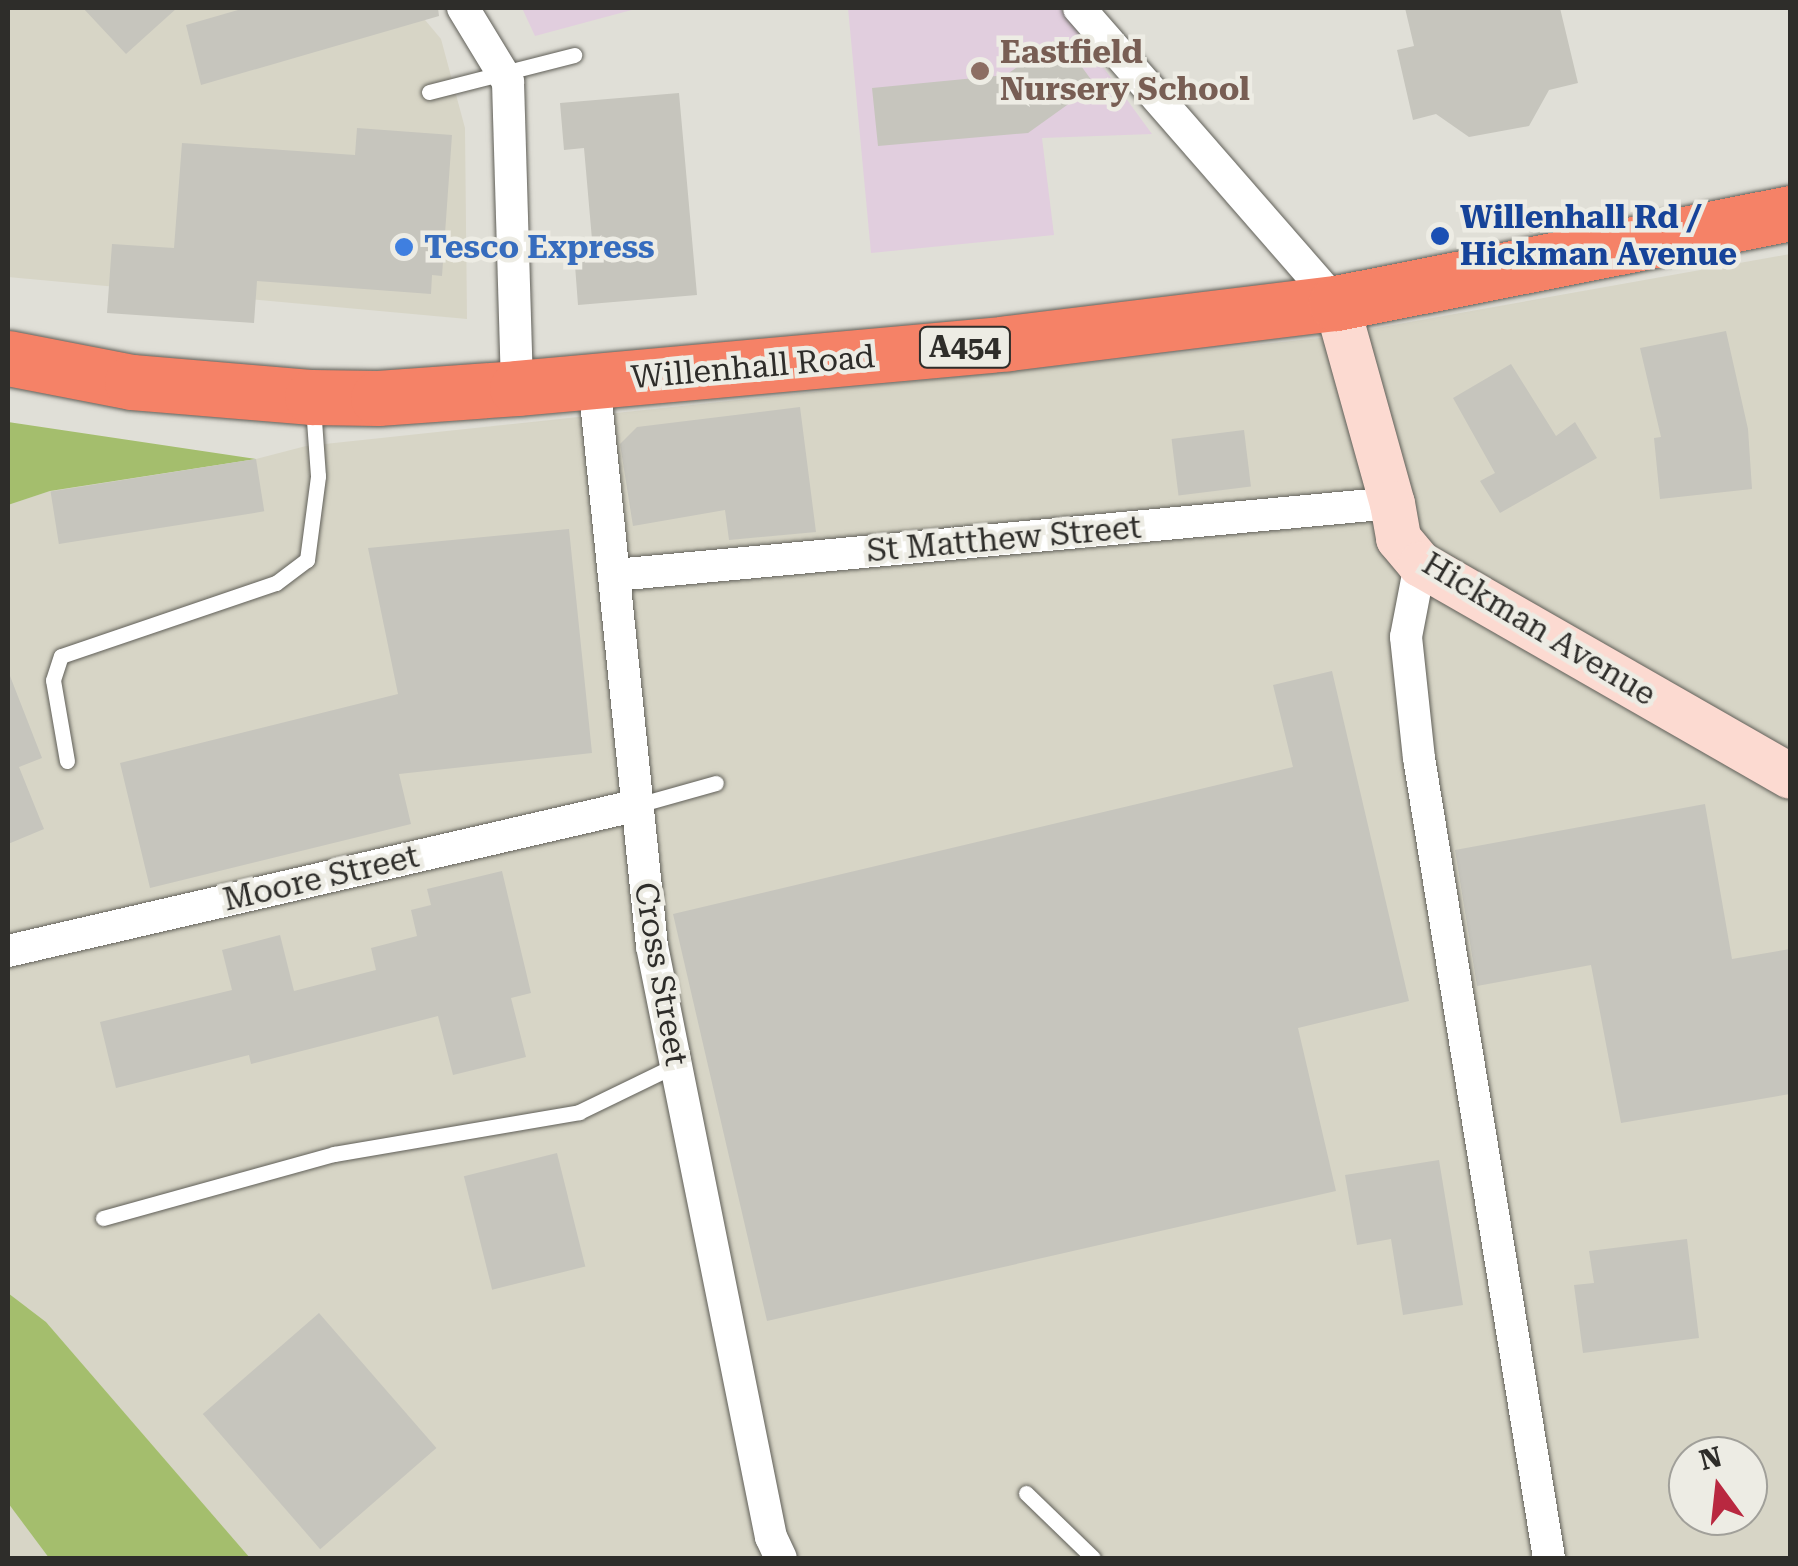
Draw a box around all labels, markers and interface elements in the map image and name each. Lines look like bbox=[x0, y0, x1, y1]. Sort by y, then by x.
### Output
place label: Eastfield Nursery School bbox=[1000, 34, 1250, 109]
marker: Eastfield Nursery School bbox=[969, 60, 991, 82]
place label: Willenhall Rd / Hickman Avenue bbox=[1460, 199, 1737, 274]
marker: Willenhall Rd / Hickman Avenue bbox=[1429, 225, 1451, 247]
place label: Tesco Express bbox=[424, 228, 655, 266]
marker: Tesco Express bbox=[393, 236, 415, 258]
road number: A454 bbox=[918, 322, 1012, 372]
street label: Willenhall Road bbox=[629, 337, 877, 397]
street label: St Matthew Street bbox=[865, 508, 1143, 570]
street label: Hickman Avenue bbox=[1416, 544, 1662, 714]
street label: Moore Street bbox=[219, 837, 423, 919]
street label: Cross Street bbox=[626, 879, 696, 1069]
north arrow bbox=[1668, 1436, 1768, 1536]
text: N bbox=[1696, 1440, 1725, 1477]

